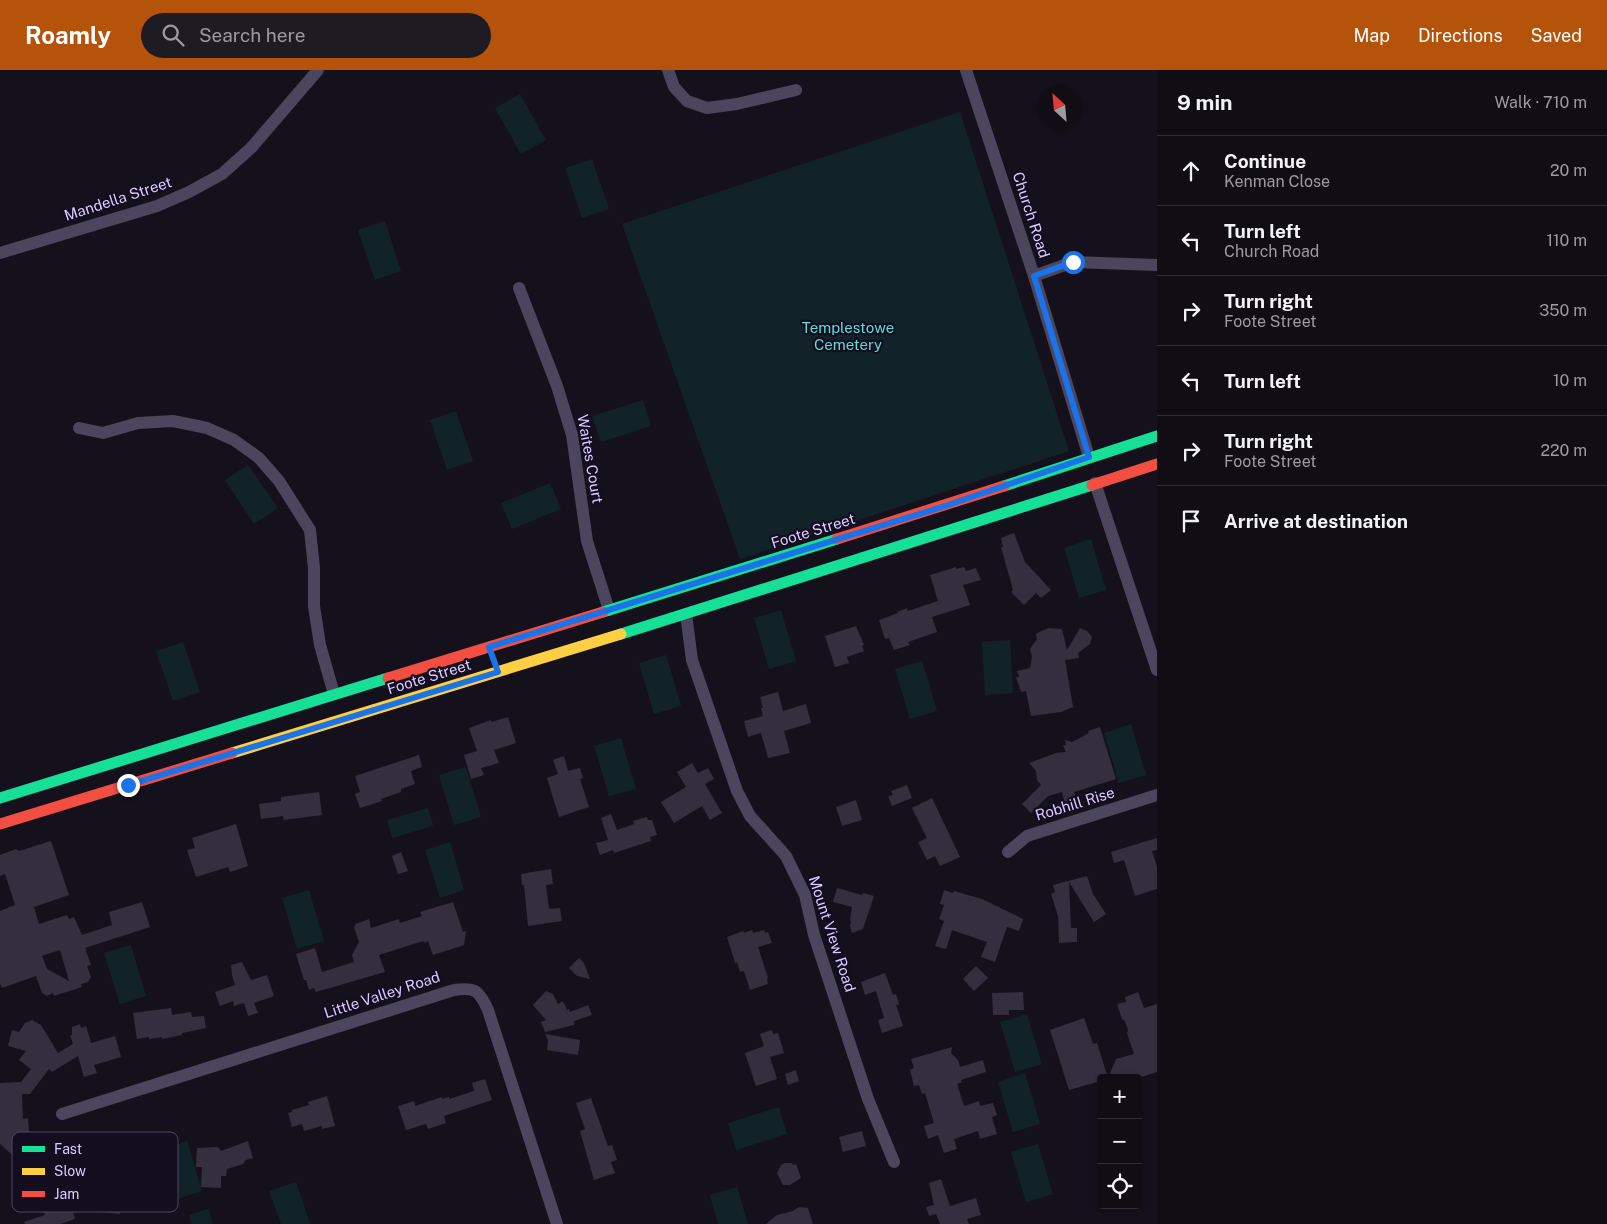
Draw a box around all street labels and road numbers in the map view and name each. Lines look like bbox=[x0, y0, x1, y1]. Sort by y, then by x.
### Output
street label: Church Road bbox=[1010, 170, 1053, 260]
street label: Mandella Street bbox=[62, 173, 174, 224]
street label: Waites Court bbox=[574, 413, 607, 505]
street label: Foote Street bbox=[769, 510, 857, 551]
street label: Foote Street bbox=[385, 656, 473, 697]
street label: Robhill Rise bbox=[1033, 783, 1117, 824]
street label: Mount View Road bbox=[806, 874, 859, 994]
street label: Little Valley Road bbox=[322, 968, 442, 1021]

